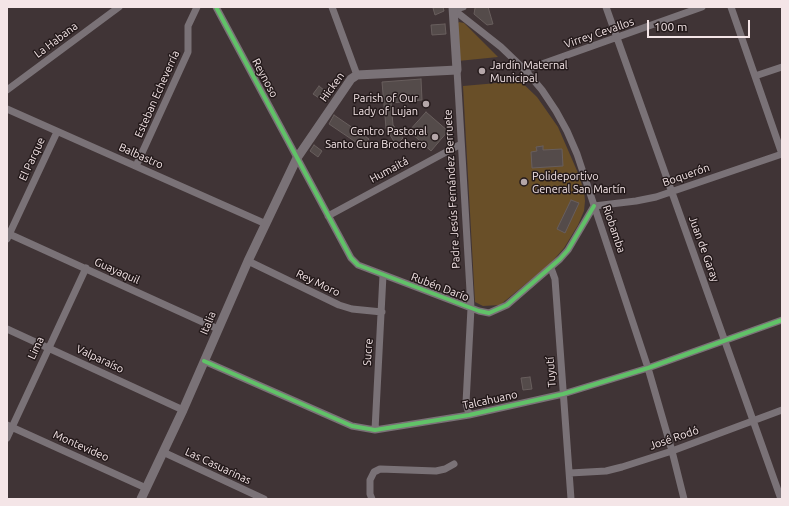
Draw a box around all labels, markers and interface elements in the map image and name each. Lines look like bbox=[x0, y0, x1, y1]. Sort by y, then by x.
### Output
scale bar bbox=[649, 12, 752, 38]
street label: Virrey Cevallos bbox=[562, 15, 636, 51]
street label: La Habana bbox=[32, 19, 80, 61]
text: 100 m bbox=[654, 20, 687, 33]
street label: Esteban Echeverría bbox=[132, 48, 182, 140]
street label: Reynoso bbox=[249, 56, 281, 100]
place label: Jardín Maternal Municipal bbox=[490, 58, 568, 84]
marker: Jardín Maternal Municipal bbox=[477, 66, 487, 76]
street label: Hicken bbox=[317, 70, 347, 104]
place label: Parish of Our Lady of Lujan bbox=[353, 91, 418, 117]
marker: Parish of Our Lady of Lujan bbox=[421, 99, 431, 109]
street label: Padre Jesús Fernández Berruete bbox=[441, 109, 463, 269]
place label: Centro Pastoral Santo Cura Brochero bbox=[325, 124, 427, 150]
marker: Centro Pastoral Santo Cura Brochero bbox=[430, 132, 440, 142]
street label: El Parque bbox=[16, 135, 48, 183]
street label: Balbastro bbox=[117, 140, 165, 172]
street label: Humaitá bbox=[367, 154, 411, 186]
street label: Boquerón bbox=[661, 161, 711, 189]
place label: Polideportivo General San Martín bbox=[532, 169, 626, 195]
marker: Polideportivo General San Martín bbox=[519, 177, 529, 187]
street label: Riobamba bbox=[600, 203, 628, 255]
street label: Juan de Garay bbox=[686, 214, 722, 284]
street label: Guayaquil bbox=[92, 255, 142, 287]
street label: Rey Moro bbox=[294, 267, 342, 299]
street label: Rubén Darío bbox=[409, 270, 471, 304]
street label: Italia bbox=[197, 309, 219, 337]
street label: Lima bbox=[25, 335, 47, 361]
street label: Sucre bbox=[360, 338, 376, 366]
street label: Valparaíso bbox=[74, 342, 126, 376]
street label: Tuyutí bbox=[543, 356, 559, 388]
street label: Talcahuano bbox=[461, 388, 519, 412]
street label: José Rodó bbox=[648, 423, 700, 453]
street label: Montevideo bbox=[51, 428, 111, 464]
street label: Las Casuarinas bbox=[183, 445, 253, 487]

